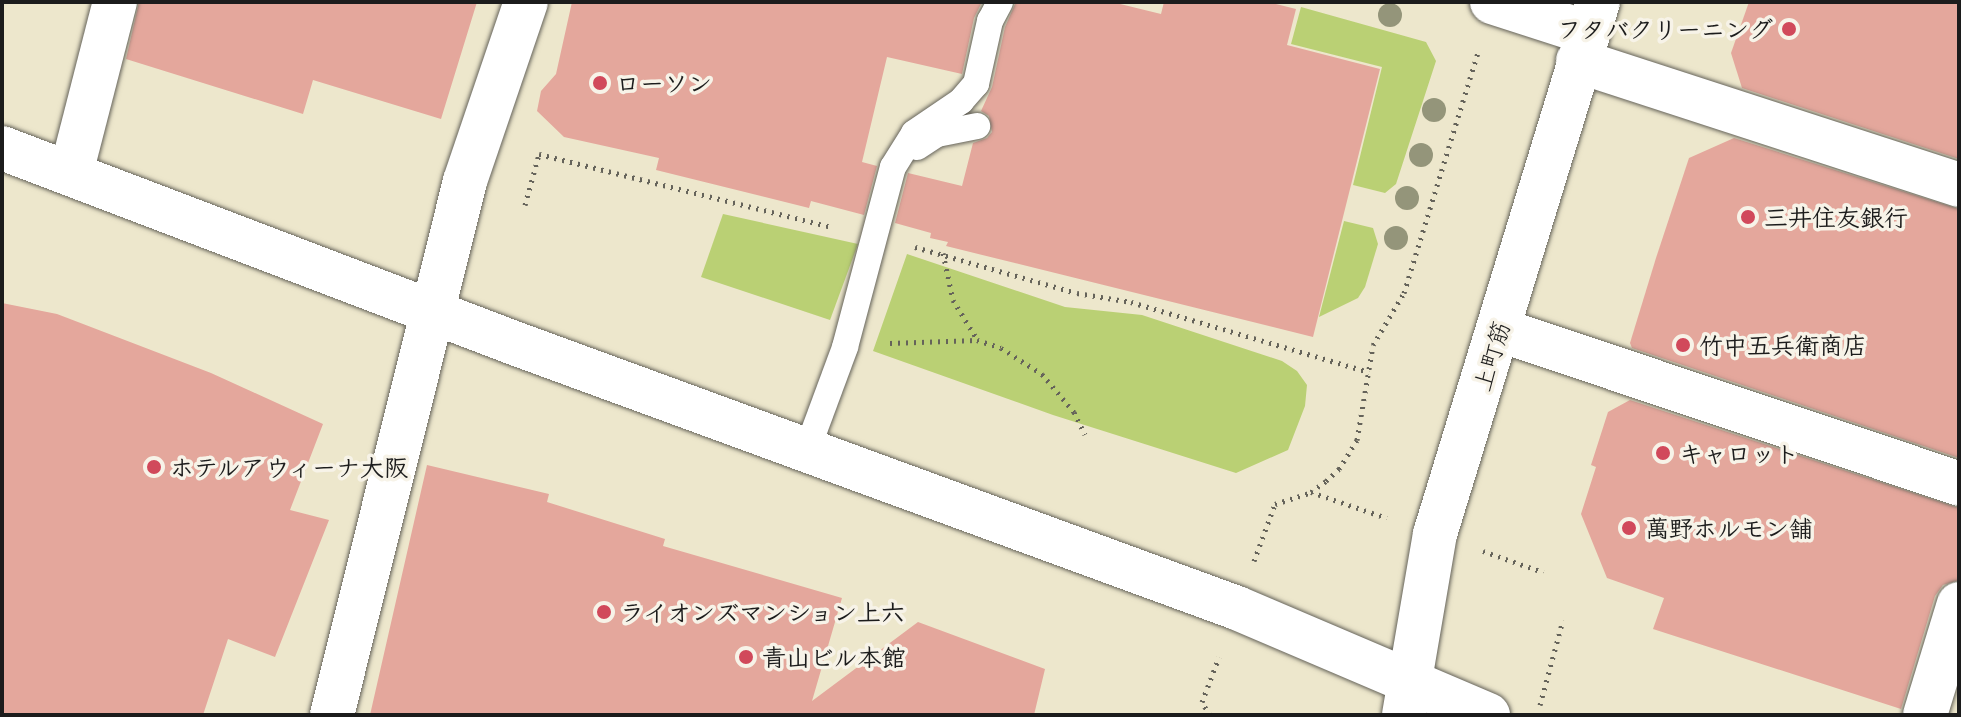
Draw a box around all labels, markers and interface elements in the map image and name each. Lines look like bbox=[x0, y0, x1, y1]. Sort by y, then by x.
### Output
place label: フタバクリーニング bbox=[1557, 15, 1773, 43]
marker: フタバクリーニング bbox=[1780, 20, 1798, 38]
place label: ローソン bbox=[616, 69, 712, 97]
marker: ローソン bbox=[591, 74, 609, 92]
place label: 三井住友銀行 bbox=[1764, 203, 1908, 231]
marker: 三井住友銀行 bbox=[1739, 208, 1757, 226]
street label: 上町筋 bbox=[1467, 317, 1515, 395]
place label: 竹中五兵衛商店 bbox=[1699, 331, 1867, 359]
marker: 竹中五兵衛商店 bbox=[1674, 336, 1692, 354]
place label: キャロット bbox=[1679, 439, 1799, 467]
marker: キャロット bbox=[1654, 444, 1672, 462]
place label: ホテルアウィーナ大阪 bbox=[170, 453, 410, 481]
marker: ホテルアウィーナ大阪 bbox=[145, 458, 163, 476]
place label: 萬野ホルモン舗 bbox=[1645, 514, 1813, 542]
marker: 萬野ホルモン舗 bbox=[1620, 519, 1638, 537]
place label: ライオンズマンション上六 bbox=[620, 598, 908, 626]
marker: ライオンズマンション上六 bbox=[595, 603, 613, 621]
place label: 青山ビル本館 bbox=[762, 643, 906, 671]
marker: 青山ビル本館 bbox=[737, 648, 755, 666]

